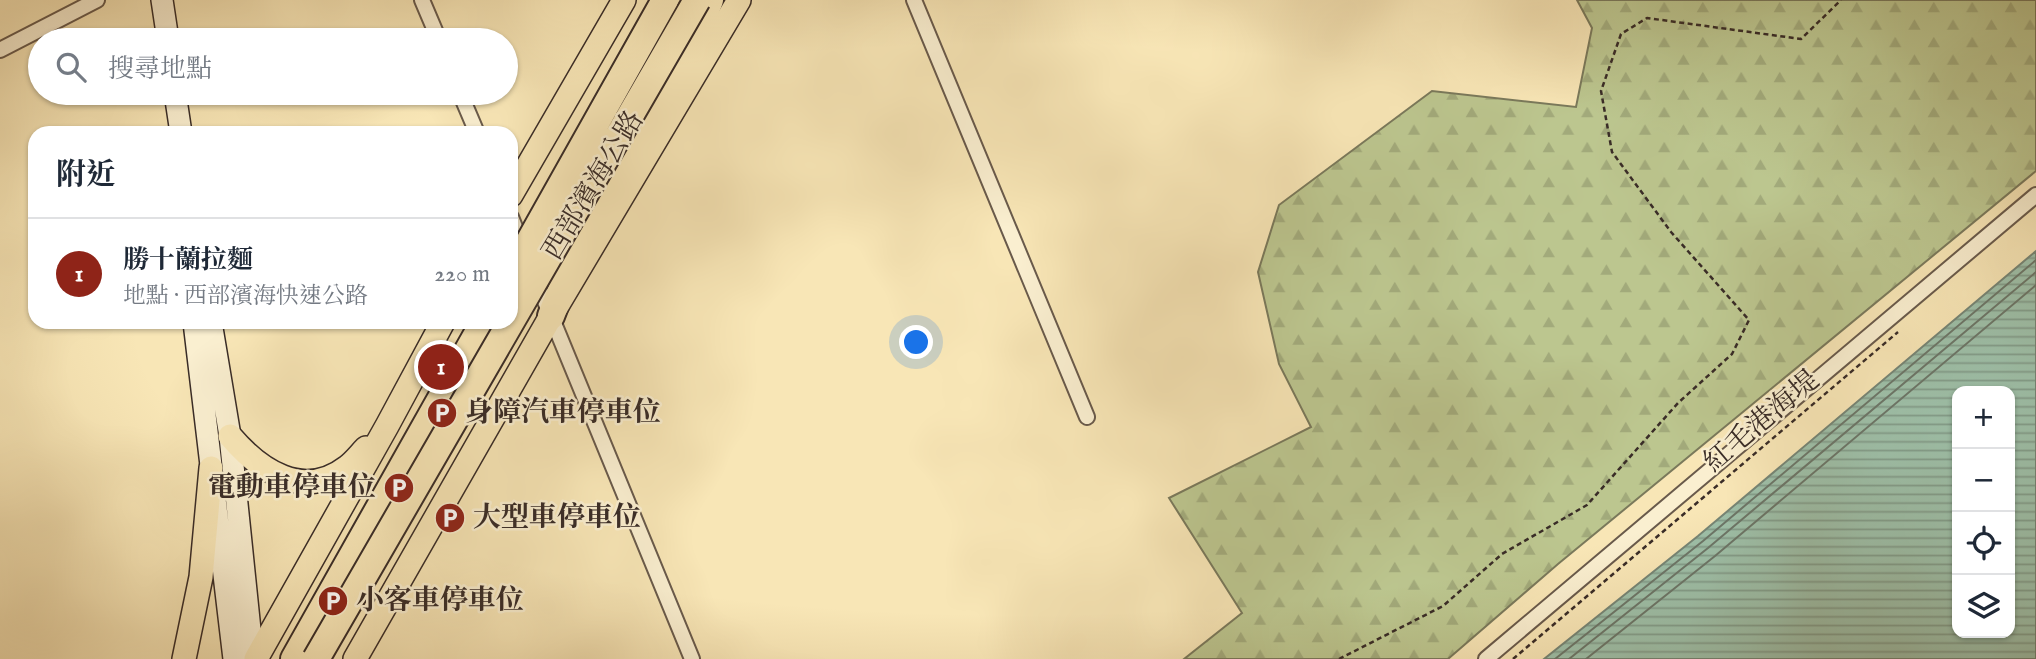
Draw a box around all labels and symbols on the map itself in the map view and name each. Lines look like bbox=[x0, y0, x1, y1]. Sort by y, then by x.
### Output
street label: 西部濱海公路 bbox=[536, 105, 652, 267]
your location bbox=[899, 325, 933, 359]
pin: 1 bbox=[418, 341, 464, 393]
street label: 紅毛港海堤 bbox=[1697, 364, 1827, 480]
parking icon: 身障汽車停車位 bbox=[425, 396, 459, 430]
place label: 身障汽車停車位 bbox=[465, 396, 661, 431]
place label: 電動車停車位 bbox=[208, 471, 376, 506]
parking icon: 電動車停車位 bbox=[382, 471, 416, 505]
parking icon: 大型車停車位 bbox=[433, 501, 467, 535]
place label: 大型車停車位 bbox=[473, 501, 641, 536]
parking icon: 小客車停車位 bbox=[316, 584, 350, 618]
place label: 小客車停車位 bbox=[356, 584, 524, 619]

